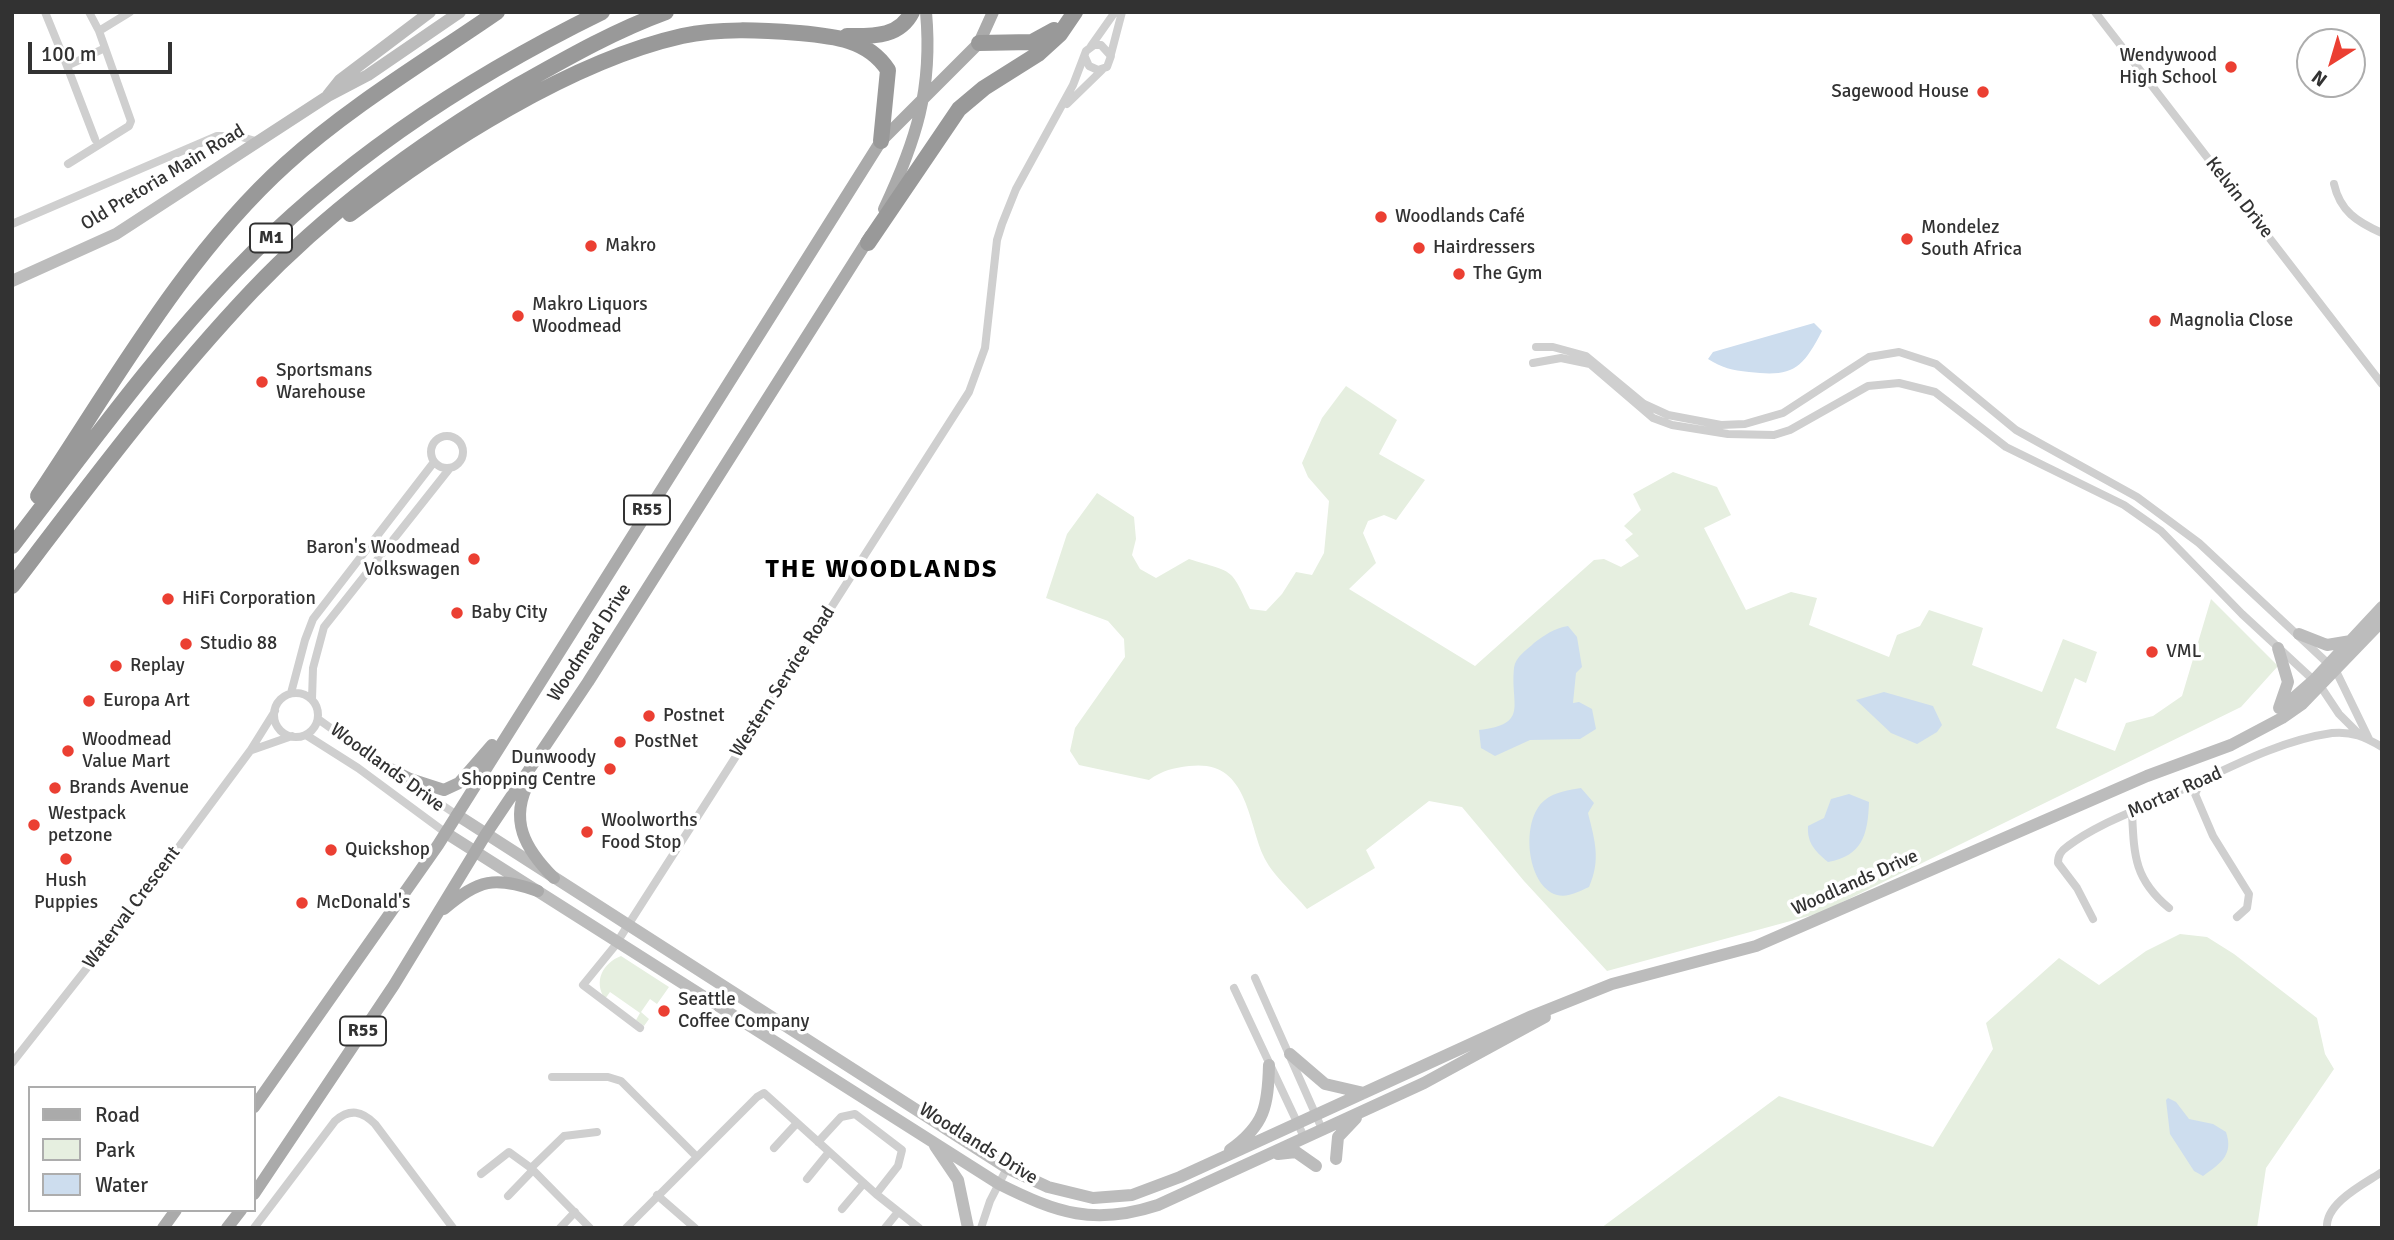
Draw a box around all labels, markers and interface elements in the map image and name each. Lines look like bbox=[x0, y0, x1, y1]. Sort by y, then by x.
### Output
scale bar bbox=[32, 28, 175, 72]
north arrow bbox=[2296, 28, 2366, 98]
text: 100 m bbox=[41, 41, 96, 67]
place label: Wendywood High School bbox=[2119, 45, 2217, 89]
marker: Wendywood High School bbox=[2223, 59, 2239, 75]
text: N bbox=[2307, 65, 2332, 92]
place label: Sagewood House bbox=[1831, 81, 1969, 103]
marker: Sagewood House bbox=[1975, 84, 1991, 100]
street label: Old Pretoria Main Road bbox=[77, 120, 249, 236]
street label: Kelvin Drive bbox=[2200, 153, 2278, 243]
place label: Woodlands Café bbox=[1395, 206, 1525, 228]
marker: Woodlands Café bbox=[1373, 209, 1389, 225]
place label: Mondelez South Africa bbox=[1921, 217, 2022, 261]
road number: M1 bbox=[250, 224, 292, 252]
marker: Mondelez South Africa bbox=[1899, 231, 1915, 247]
place label: Makro bbox=[605, 235, 656, 257]
place label: Hairdressers bbox=[1433, 237, 1535, 259]
marker: Makro bbox=[583, 238, 599, 254]
marker: Hairdressers bbox=[1411, 240, 1427, 256]
place label: The Gym bbox=[1473, 263, 1543, 285]
marker: The Gym bbox=[1451, 266, 1467, 282]
place label: Makro Liquors Woodmead bbox=[532, 294, 647, 338]
marker: Makro Liquors Woodmead bbox=[510, 308, 526, 324]
place label: Magnolia Close bbox=[2169, 310, 2293, 332]
marker: Magnolia Close bbox=[2147, 313, 2163, 329]
place label: Sportsmans Warehouse bbox=[276, 360, 372, 404]
marker: Sportsmans Warehouse bbox=[254, 374, 270, 390]
road number: R55 bbox=[624, 496, 670, 524]
place label: Baron's Woodmead Volkswagen bbox=[306, 537, 460, 581]
marker: Baron's Woodmead Volkswagen bbox=[466, 551, 482, 567]
district label: THE WOODLANDS bbox=[767, 554, 997, 586]
street label: Woodmead Drive bbox=[543, 580, 637, 706]
place label: HiFi Corporation bbox=[182, 588, 316, 610]
marker: HiFi Corporation bbox=[160, 591, 176, 607]
place label: Baby City bbox=[471, 602, 547, 624]
street label: Western Service Road bbox=[726, 602, 840, 762]
marker: Baby City bbox=[449, 605, 465, 621]
place label: Studio 88 bbox=[200, 633, 277, 655]
marker: Studio 88 bbox=[178, 636, 194, 652]
place label: VML bbox=[2166, 641, 2202, 663]
marker: VML bbox=[2144, 644, 2160, 660]
place label: Replay bbox=[130, 655, 185, 677]
marker: Replay bbox=[108, 658, 124, 674]
place label: Europa Art bbox=[103, 690, 190, 712]
marker: Europa Art bbox=[81, 693, 97, 709]
place label: Postnet bbox=[663, 705, 725, 727]
marker: Postnet bbox=[641, 708, 657, 724]
street label: Woodlands Drive bbox=[325, 719, 449, 817]
place label: Woodmead Value Mart bbox=[82, 729, 172, 773]
place label: PostNet bbox=[634, 731, 698, 753]
marker: PostNet bbox=[612, 734, 628, 750]
marker: Woodmead Value Mart bbox=[60, 743, 76, 759]
place label: Dunwoody Shopping Centre bbox=[461, 747, 596, 791]
marker: Dunwoody Shopping Centre bbox=[602, 761, 618, 777]
street label: Mortar Road bbox=[2124, 762, 2226, 824]
place label: Brands Avenue bbox=[69, 777, 189, 799]
marker: Brands Avenue bbox=[47, 780, 63, 796]
place label: Westpack petzone bbox=[48, 803, 126, 847]
place label: Woolworths Food Stop bbox=[601, 810, 698, 854]
marker: Westpack petzone bbox=[26, 817, 42, 833]
marker: Woolworths Food Stop bbox=[579, 824, 595, 840]
place label: Quickshop bbox=[345, 839, 430, 861]
street label: Waterval Crescent bbox=[78, 842, 186, 974]
marker: Quickshop bbox=[323, 842, 339, 858]
street label: Woodlands Drive bbox=[1788, 845, 1922, 921]
marker: Hush Puppies bbox=[58, 851, 74, 867]
place label: Hush Puppies bbox=[34, 870, 98, 914]
place label: McDonald's bbox=[316, 892, 410, 914]
marker: McDonald's bbox=[294, 895, 310, 911]
place label: Seattle Coffee Company bbox=[678, 989, 809, 1033]
marker: Seattle Coffee Company bbox=[656, 1003, 672, 1019]
road number: R55 bbox=[340, 1016, 386, 1046]
legend bbox=[28, 1086, 256, 1212]
street label: Woodlands Drive bbox=[914, 1098, 1042, 1190]
text: Road bbox=[95, 1102, 140, 1128]
text: Park bbox=[95, 1137, 135, 1163]
text: Water bbox=[95, 1172, 148, 1198]

